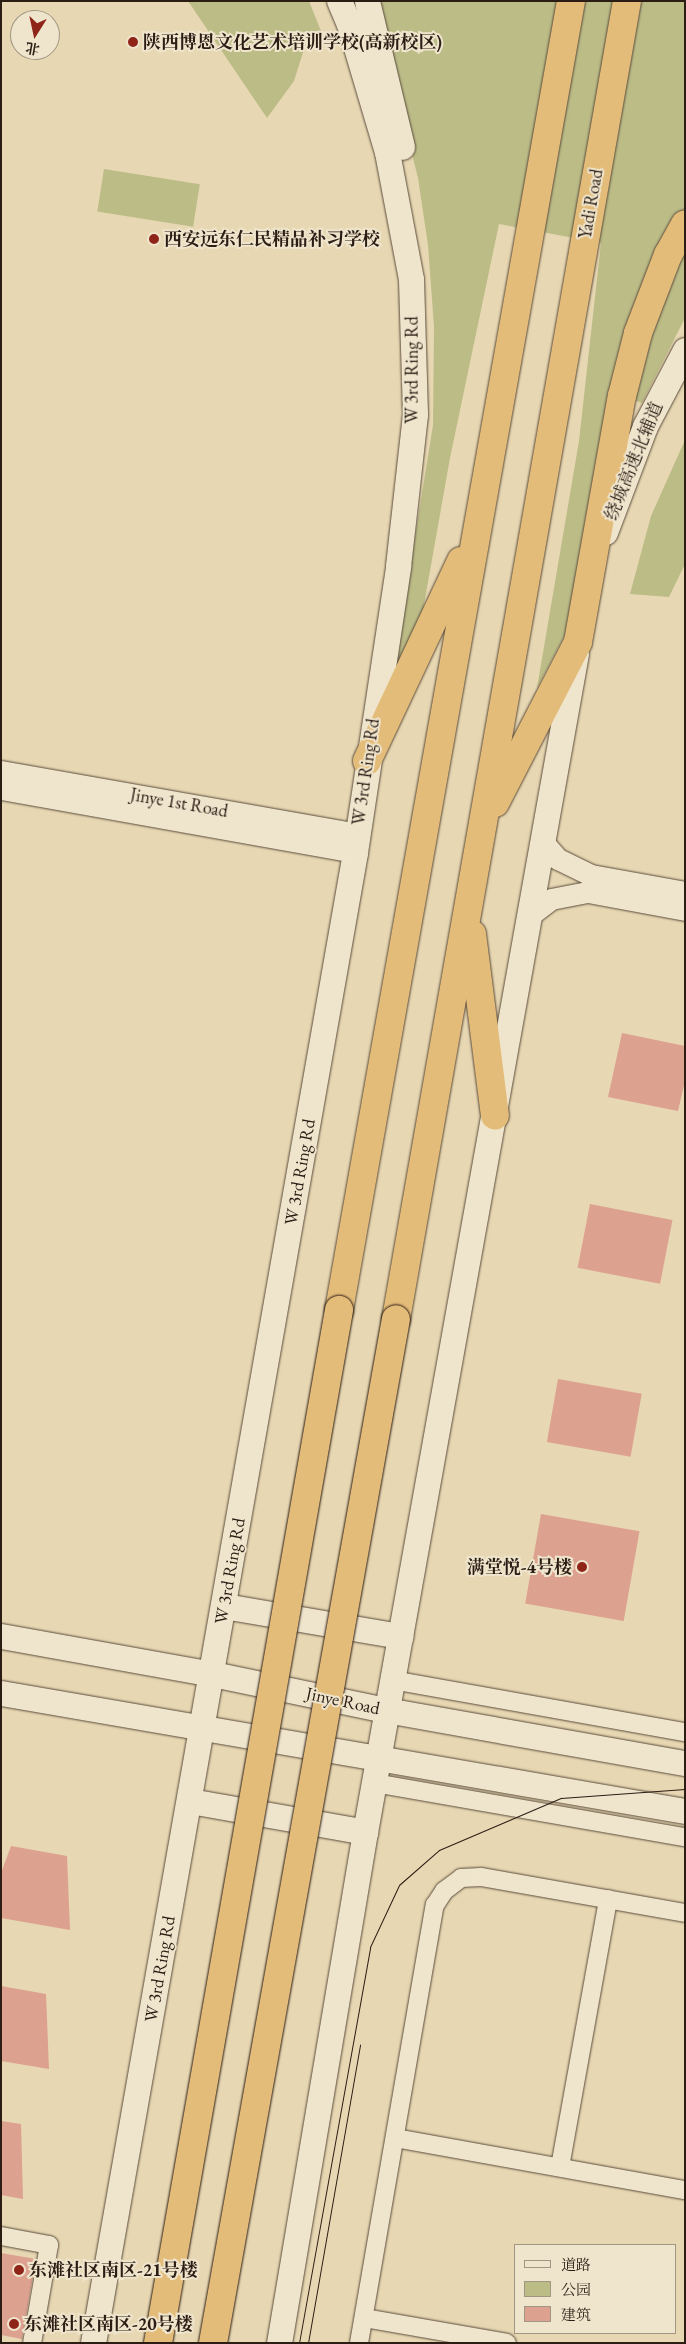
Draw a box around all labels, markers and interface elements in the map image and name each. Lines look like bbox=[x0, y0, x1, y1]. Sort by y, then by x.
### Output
north arrow bbox=[10, 10, 60, 60]
place label: 陕西博恩文化艺术培训学校(高新校区) bbox=[143, 31, 442, 53]
marker: 陕西博恩文化艺术培训学校(高新校区) bbox=[127, 36, 139, 48]
text: 北 bbox=[24, 39, 41, 59]
street label: Yadi Road bbox=[574, 167, 608, 241]
place label: 西安远东仁民精品补习学校 bbox=[164, 228, 380, 250]
marker: 西安远东仁民精品补习学校 bbox=[148, 233, 160, 245]
street label: W 3rd Ring Rd bbox=[401, 316, 423, 424]
street label: 绕城高速北辅道 bbox=[600, 399, 668, 523]
street label: W 3rd Ring Rd bbox=[348, 717, 384, 827]
street label: Jinye 1st Road bbox=[129, 784, 229, 822]
street label: W 3rd Ring Rd bbox=[280, 1117, 320, 1227]
street label: W 3rd Ring Rd bbox=[210, 1516, 250, 1626]
place label: 满堂悦-4号楼 bbox=[467, 1556, 572, 1578]
marker: 满堂悦-4号楼 bbox=[576, 1561, 588, 1573]
street label: Jinye Road bbox=[304, 1683, 382, 1719]
street label: W 3rd Ring Rd bbox=[140, 1914, 180, 2024]
legend bbox=[514, 2244, 676, 2334]
text: 道路 bbox=[561, 2255, 591, 2274]
place label: 东滩社区南区-21号楼 bbox=[29, 2259, 198, 2281]
marker: 东滩社区南区-21号楼 bbox=[13, 2264, 25, 2276]
text: 公园 bbox=[561, 2280, 591, 2299]
text: 建筑 bbox=[561, 2305, 591, 2324]
place label: 东滩社区南区-20号楼 bbox=[24, 2313, 193, 2335]
marker: 东滩社区南区-20号楼 bbox=[8, 2318, 20, 2330]

